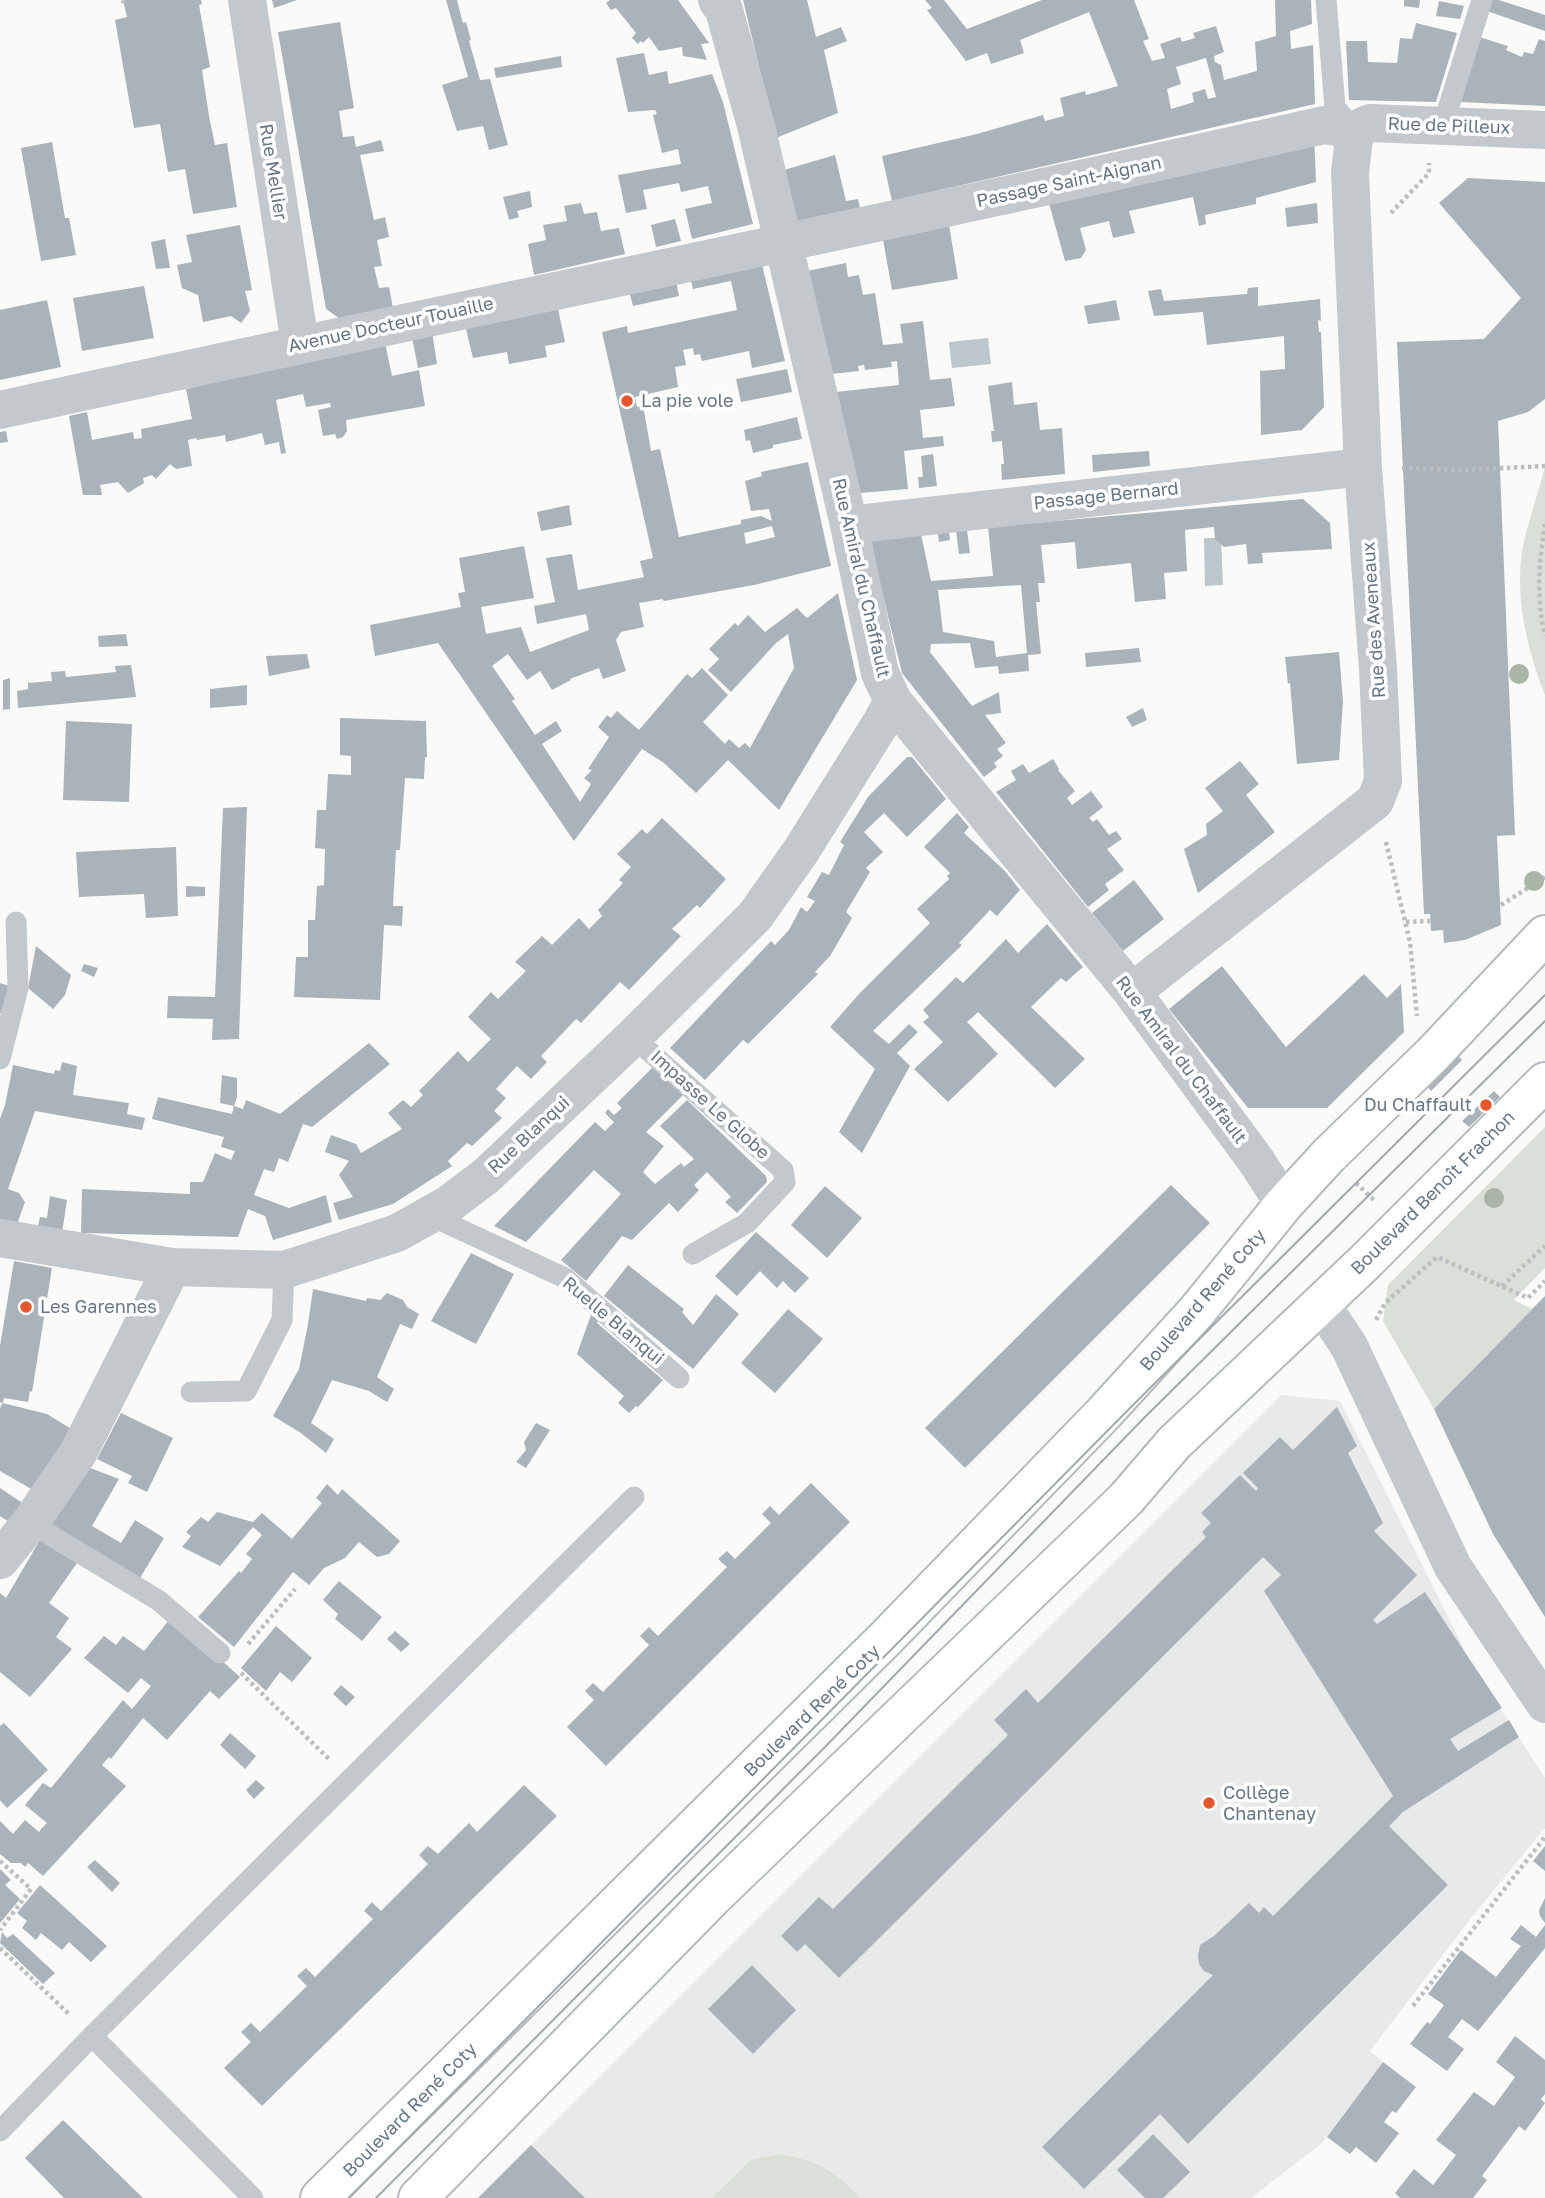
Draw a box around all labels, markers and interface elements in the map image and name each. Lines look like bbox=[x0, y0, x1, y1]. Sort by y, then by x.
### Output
street label: Rue de Pilleux bbox=[1387, 113, 1511, 139]
street label: Rue Mellier bbox=[255, 122, 291, 222]
street label: Passage Saint-Aignan bbox=[975, 152, 1163, 212]
street label: Avenue Docteur Touaille bbox=[286, 293, 496, 357]
place label: La pie vole bbox=[641, 390, 733, 412]
marker: La pie vole bbox=[619, 393, 635, 409]
street label: Rue Amiral du Chaffault bbox=[827, 476, 895, 680]
street label: Passage Bernard bbox=[1032, 478, 1180, 514]
street label: Rue des Aveneaux bbox=[1358, 541, 1390, 699]
street label: Rue Amiral du Chaffault bbox=[1111, 972, 1251, 1148]
street label: Impasse Le Globe bbox=[646, 1046, 774, 1164]
street label: Rue Blanqui bbox=[484, 1092, 574, 1178]
place label: Du Chaffault bbox=[1364, 1094, 1472, 1116]
marker: Du Chaffault bbox=[1478, 1097, 1494, 1113]
street label: Boulevard Benoît Frachon bbox=[1347, 1107, 1519, 1279]
street label: Boulevard René Coty bbox=[1136, 1225, 1270, 1375]
street label: Ruelle Blanqui bbox=[558, 1272, 668, 1370]
place label: Les Garennes bbox=[40, 1296, 157, 1318]
marker: Les Garennes bbox=[18, 1299, 34, 1315]
street label: Boulevard René Coty bbox=[739, 1640, 885, 1782]
place label: Collège Chantenay bbox=[1223, 1782, 1316, 1825]
marker: Collège Chantenay bbox=[1201, 1795, 1217, 1811]
street label: Boulevard René Coty bbox=[338, 2038, 482, 2182]

